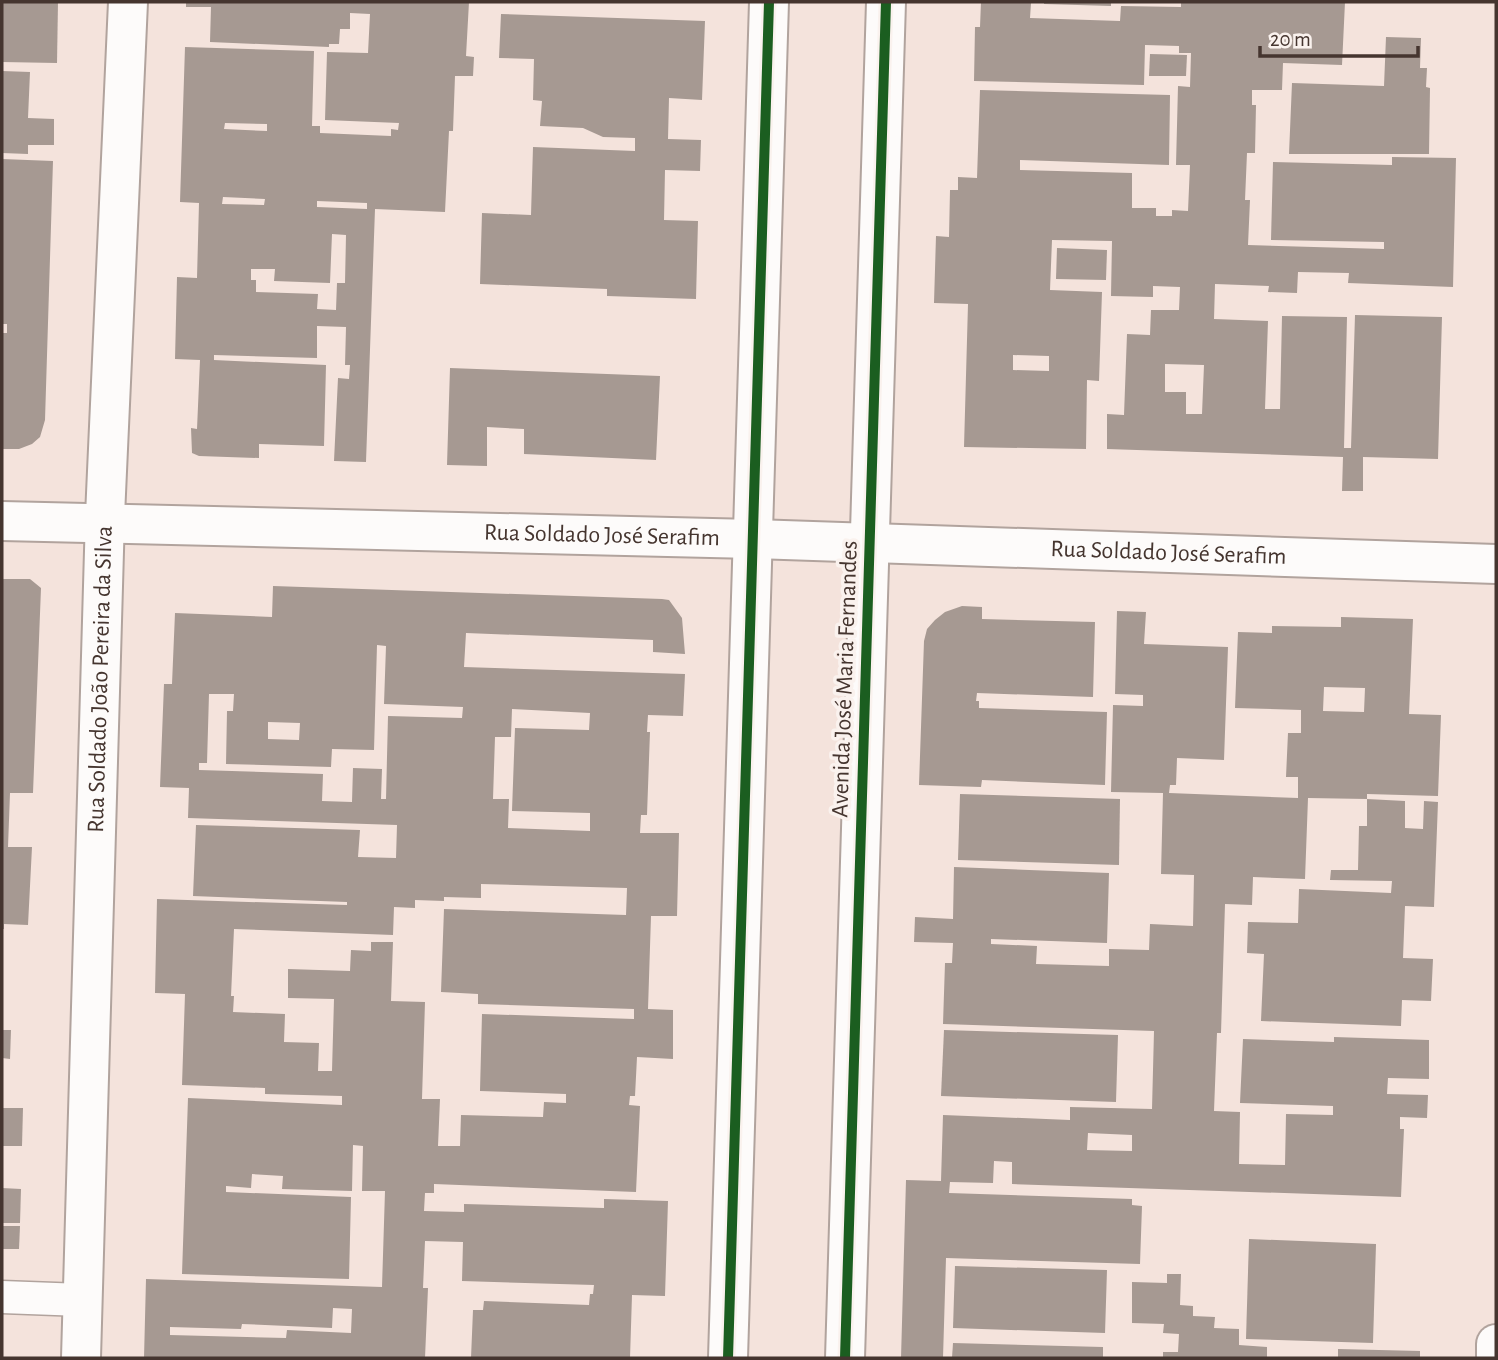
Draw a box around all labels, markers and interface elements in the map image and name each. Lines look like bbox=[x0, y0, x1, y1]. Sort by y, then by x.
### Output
scale bar bbox=[1260, 14, 1418, 58]
text: 20 m bbox=[1270, 29, 1311, 50]
street label: Rua Soldado José Serafim bbox=[484, 521, 720, 550]
street label: Rua Soldado João Pereira da Silva bbox=[84, 525, 117, 833]
street label: Rua Soldado José Serafim bbox=[1050, 537, 1287, 569]
street label: Avenida José Maria Fernandes bbox=[828, 540, 862, 818]

